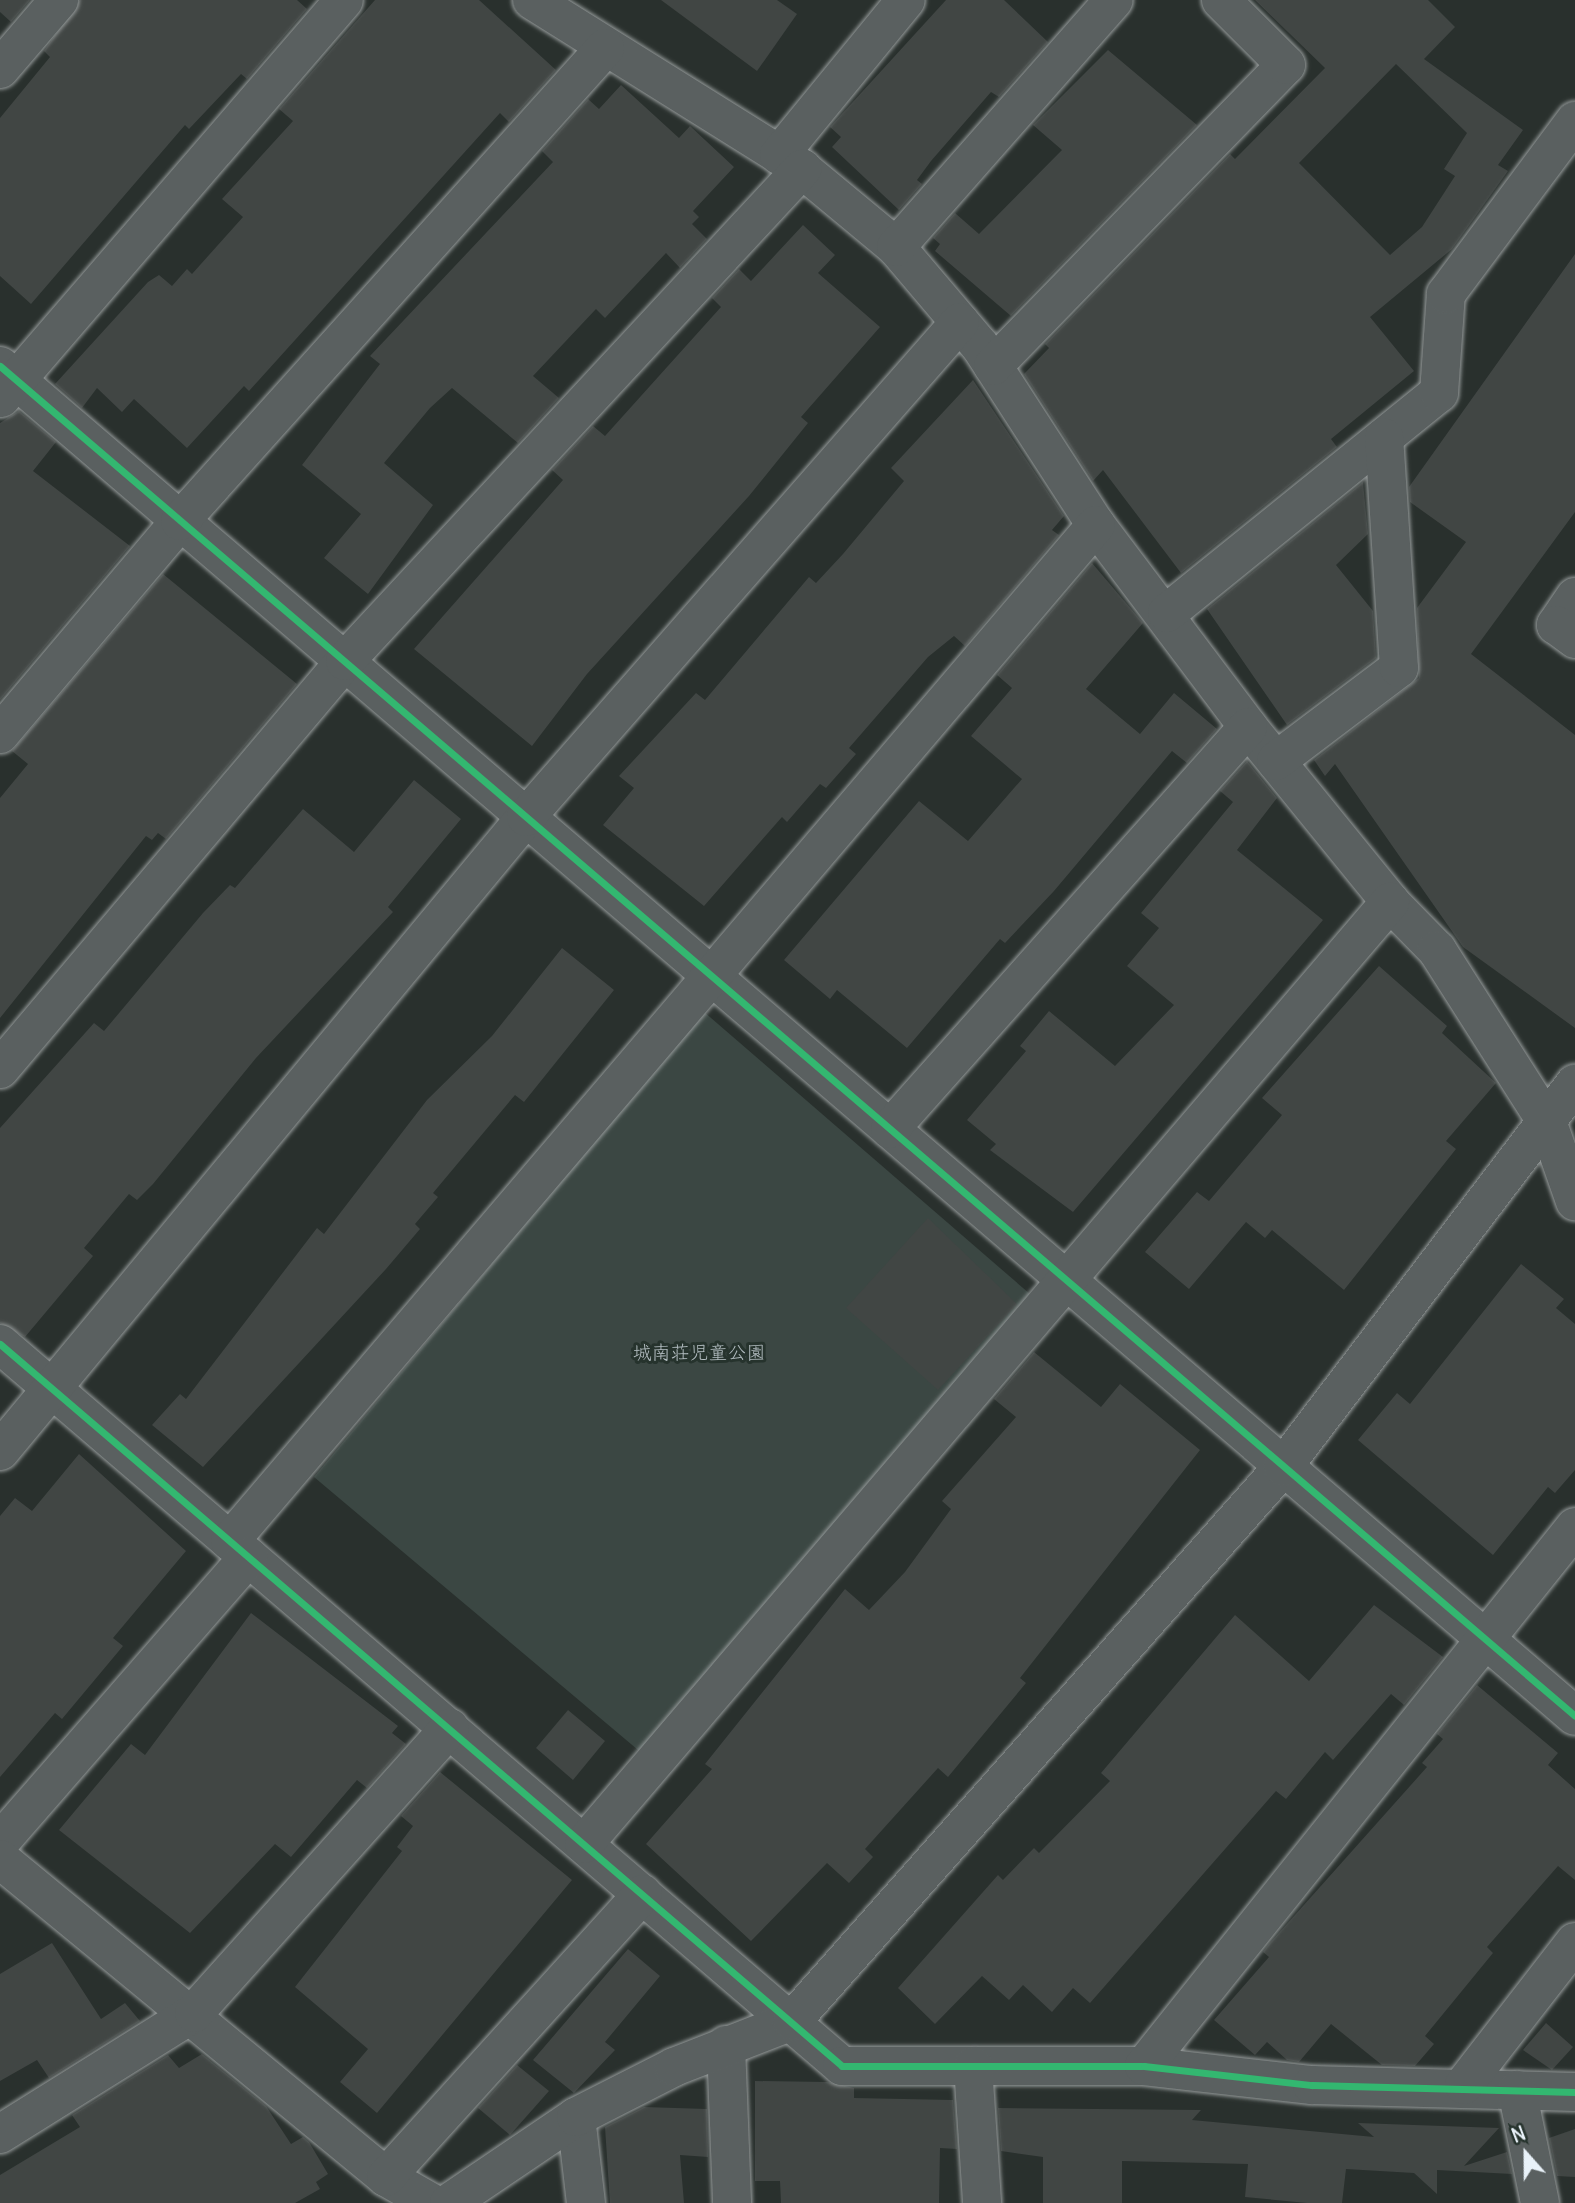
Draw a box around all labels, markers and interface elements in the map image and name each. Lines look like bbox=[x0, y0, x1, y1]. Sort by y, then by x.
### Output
park label: 城南荘児童公園 bbox=[633, 1342, 765, 1364]
north arrow bbox=[1491, 2119, 1561, 2189]
text: N bbox=[1508, 2121, 1529, 2148]

